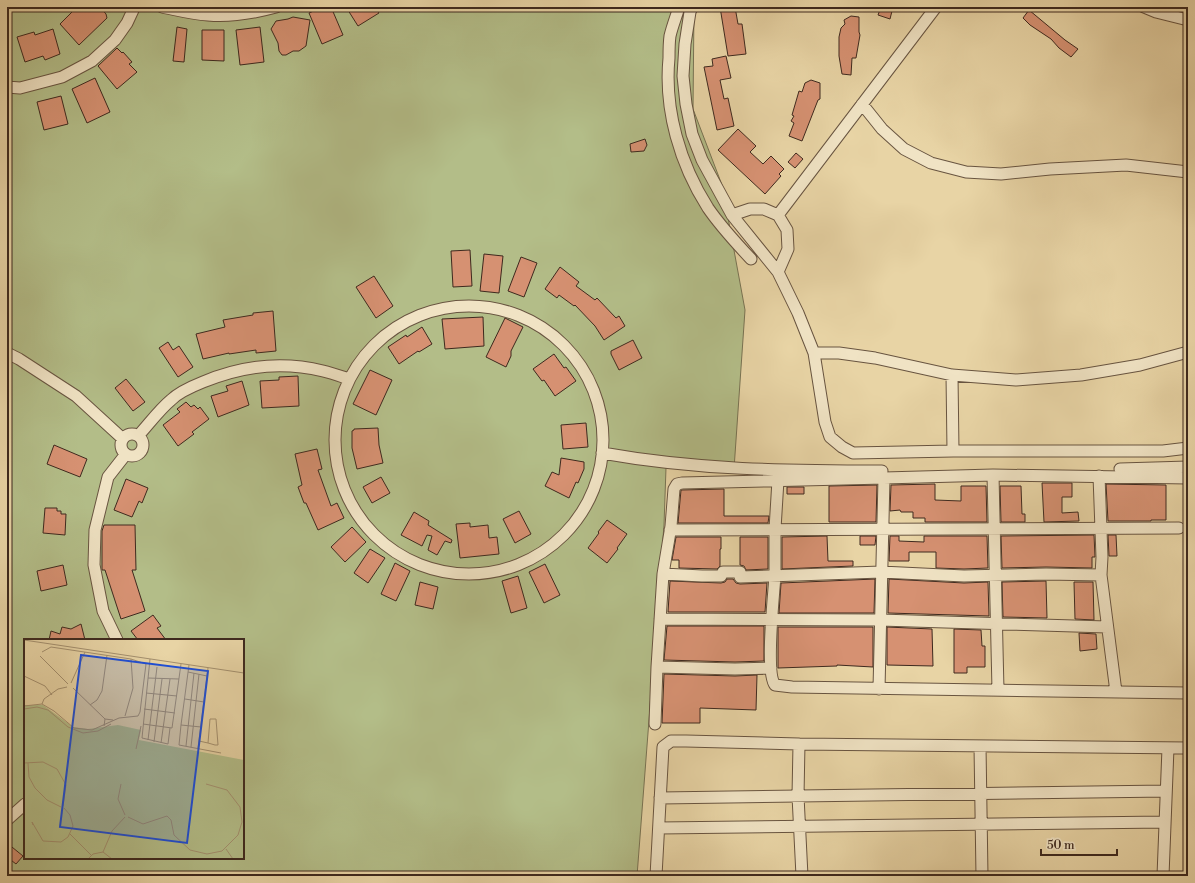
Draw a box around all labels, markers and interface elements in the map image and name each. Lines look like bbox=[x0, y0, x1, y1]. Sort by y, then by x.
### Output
inset map bbox=[24, 639, 244, 859]
scale bar bbox=[1041, 831, 1117, 857]
text: 50 m bbox=[1047, 838, 1075, 853]

